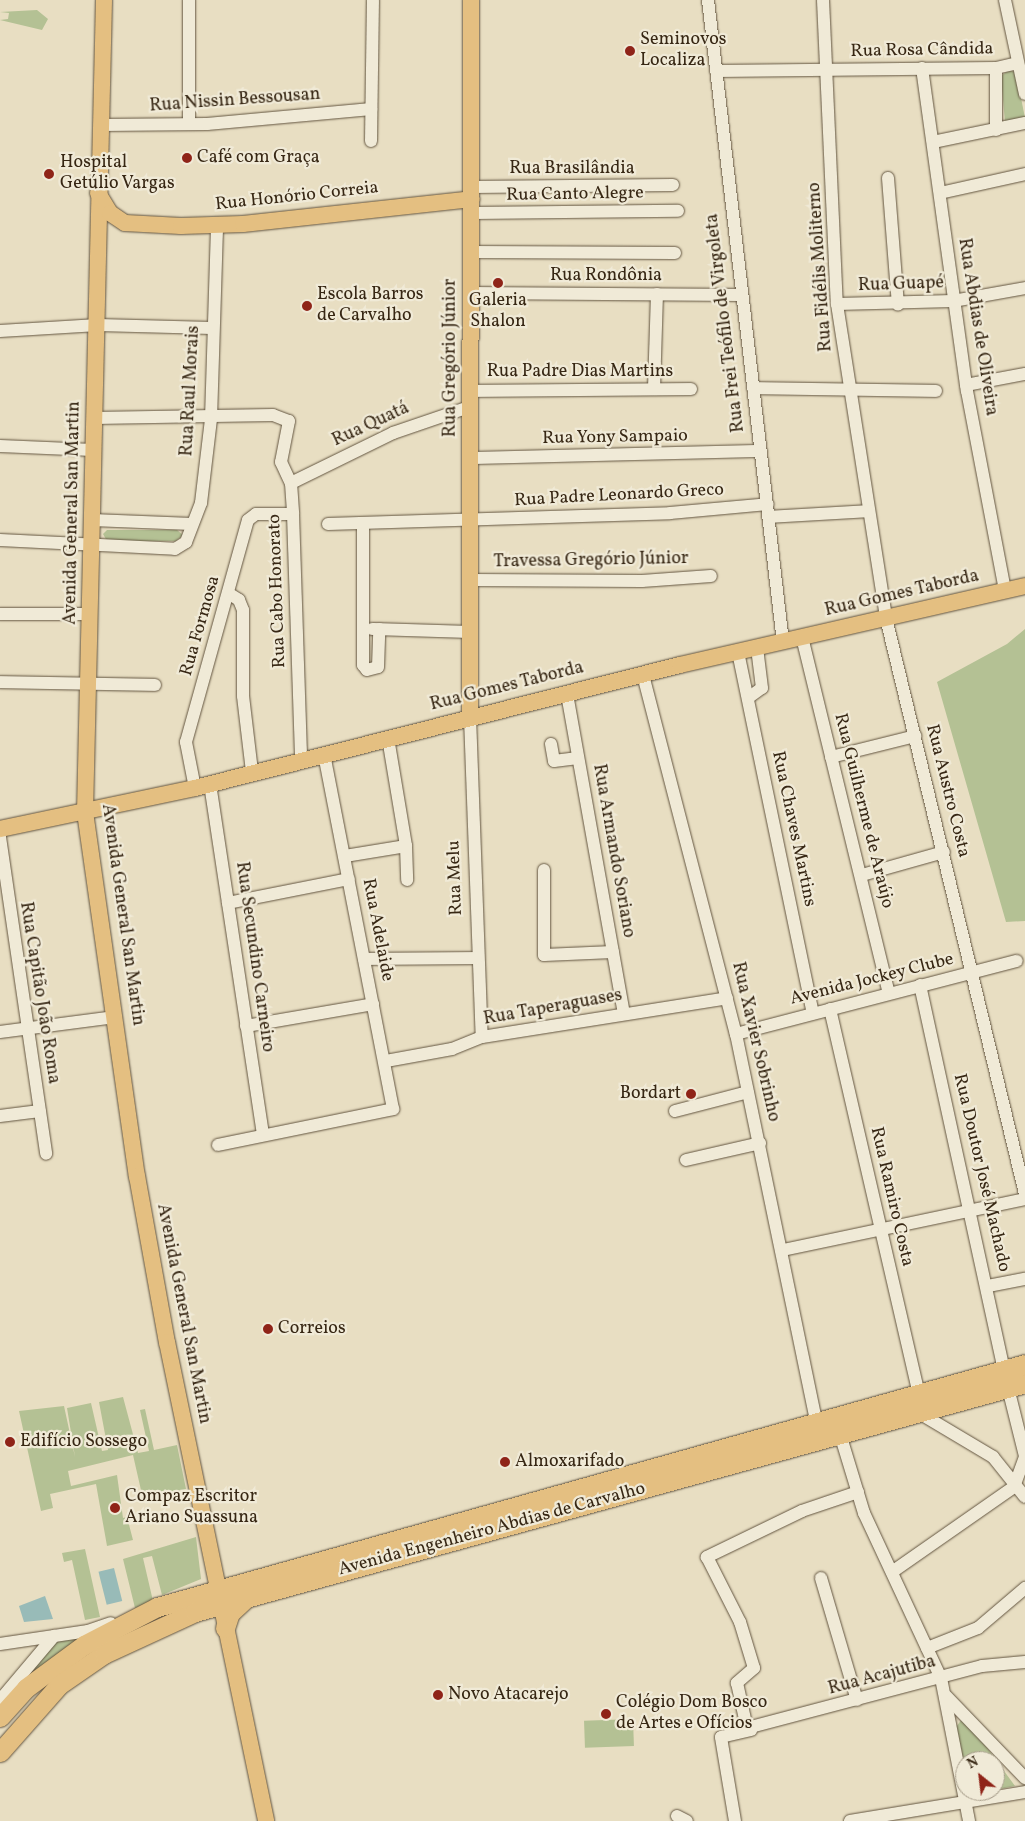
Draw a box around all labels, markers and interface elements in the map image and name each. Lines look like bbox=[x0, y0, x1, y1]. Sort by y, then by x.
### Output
place label: Seminovos Localiza bbox=[640, 30, 727, 72]
street label: Rua Rosa Cândida bbox=[850, 39, 994, 63]
marker: Seminovos Localiza bbox=[624, 45, 636, 57]
street label: Rua Nissin Bessousan bbox=[149, 84, 321, 118]
place label: Café com Graça bbox=[197, 147, 320, 169]
marker: Café com Graça bbox=[181, 152, 193, 164]
place label: Hospital Getúlio Vargas bbox=[60, 153, 175, 195]
street label: Rua Brasilândia bbox=[509, 158, 635, 180]
marker: Hospital Getúlio Vargas bbox=[42, 167, 56, 181]
street label: Rua Honório Correia bbox=[214, 178, 380, 216]
street label: Rua Fidélis Moliterno bbox=[804, 181, 838, 353]
street label: Rua Canto Alegre bbox=[506, 183, 644, 207]
street label: Rua Frei Teófilo de Virgoleta bbox=[702, 212, 750, 434]
street label: Rua Abdias de Oliveira bbox=[952, 237, 1002, 417]
street label: Rua Rondônia bbox=[550, 265, 662, 287]
street label: Rua Guapé bbox=[858, 273, 944, 297]
marker: Galeria Shalon bbox=[492, 277, 504, 289]
street label: Rua Gregório Júnior bbox=[440, 279, 462, 437]
place label: Escola Barros de Carvalho bbox=[317, 285, 423, 328]
place label: Galeria Shalon bbox=[469, 291, 527, 334]
marker: Escola Barros de Carvalho bbox=[301, 300, 313, 312]
street label: Rua Raul Morais bbox=[177, 325, 205, 457]
street label: Rua Padre Dias Martins bbox=[487, 361, 673, 383]
street label: Rua Quatá bbox=[329, 398, 413, 452]
street label: Avenida General San Martin bbox=[60, 401, 86, 625]
street label: Rua Yony Sampaio bbox=[541, 426, 689, 450]
street label: Rua Padre Leonardo Greco bbox=[514, 480, 724, 512]
street label: Rua Cabo Honorato bbox=[265, 514, 291, 668]
street label: Travessa Gregório Júnior bbox=[493, 548, 689, 574]
street label: Rua Gomes Taborda bbox=[823, 566, 981, 622]
street label: Rua Formosa bbox=[176, 573, 226, 679]
street label: Rua Gomes Taborda bbox=[428, 657, 586, 717]
street label: Rua Guilherme de Araújo bbox=[828, 711, 898, 911]
street label: Rua Austro Costa bbox=[920, 722, 974, 860]
street label: Rua Chaves Martins bbox=[766, 749, 820, 909]
street label: Rua Armando Soriano bbox=[587, 762, 639, 940]
street label: Avenida General San Martin bbox=[96, 803, 148, 1027]
street label: Rua Melu bbox=[444, 840, 468, 916]
street label: Rua Secundino Carneiro bbox=[230, 860, 278, 1054]
street label: Rua Adelaide bbox=[356, 877, 398, 983]
street label: Rua Capitão João Roma bbox=[14, 900, 64, 1086]
street label: Avenida Jockey Clube bbox=[788, 949, 956, 1011]
street label: Rua Xavier Sobrinho bbox=[726, 960, 784, 1124]
street label: Rua Taperaguases bbox=[482, 985, 624, 1031]
street label: Rua Doutor José Machado bbox=[948, 1072, 1014, 1274]
place label: Bordart bbox=[620, 1083, 681, 1105]
marker: Bordart bbox=[685, 1088, 697, 1100]
street label: Rua Ramiro Costa bbox=[864, 1125, 918, 1269]
street label: Avenida General San Martin bbox=[151, 1202, 215, 1426]
place label: Correios bbox=[278, 1318, 346, 1340]
marker: Correios bbox=[262, 1323, 274, 1335]
place label: Edifício Sossego bbox=[20, 1431, 147, 1453]
marker: Edifício Sossego bbox=[4, 1436, 16, 1448]
place label: Almoxarifado bbox=[515, 1451, 624, 1473]
marker: Almoxarifado bbox=[499, 1456, 511, 1468]
street label: Avenida Engenheiro Abdias de Carvalho bbox=[336, 1479, 648, 1581]
place label: Compaz Escritor Ariano Suassuna bbox=[125, 1487, 258, 1530]
marker: Compaz Escritor Ariano Suassuna bbox=[109, 1502, 121, 1514]
street label: Rua Acajutiba bbox=[826, 1651, 938, 1701]
place label: Novo Atacarejo bbox=[448, 1684, 569, 1706]
marker: Novo Atacarejo bbox=[432, 1689, 444, 1701]
place label: Colégio Dom Bosco de Artes e Ofícios bbox=[616, 1693, 767, 1736]
marker: Colégio Dom Bosco de Artes e Ofícios bbox=[600, 1708, 612, 1720]
north arrow bbox=[955, 1751, 1005, 1801]
text: N bbox=[964, 1753, 982, 1774]

